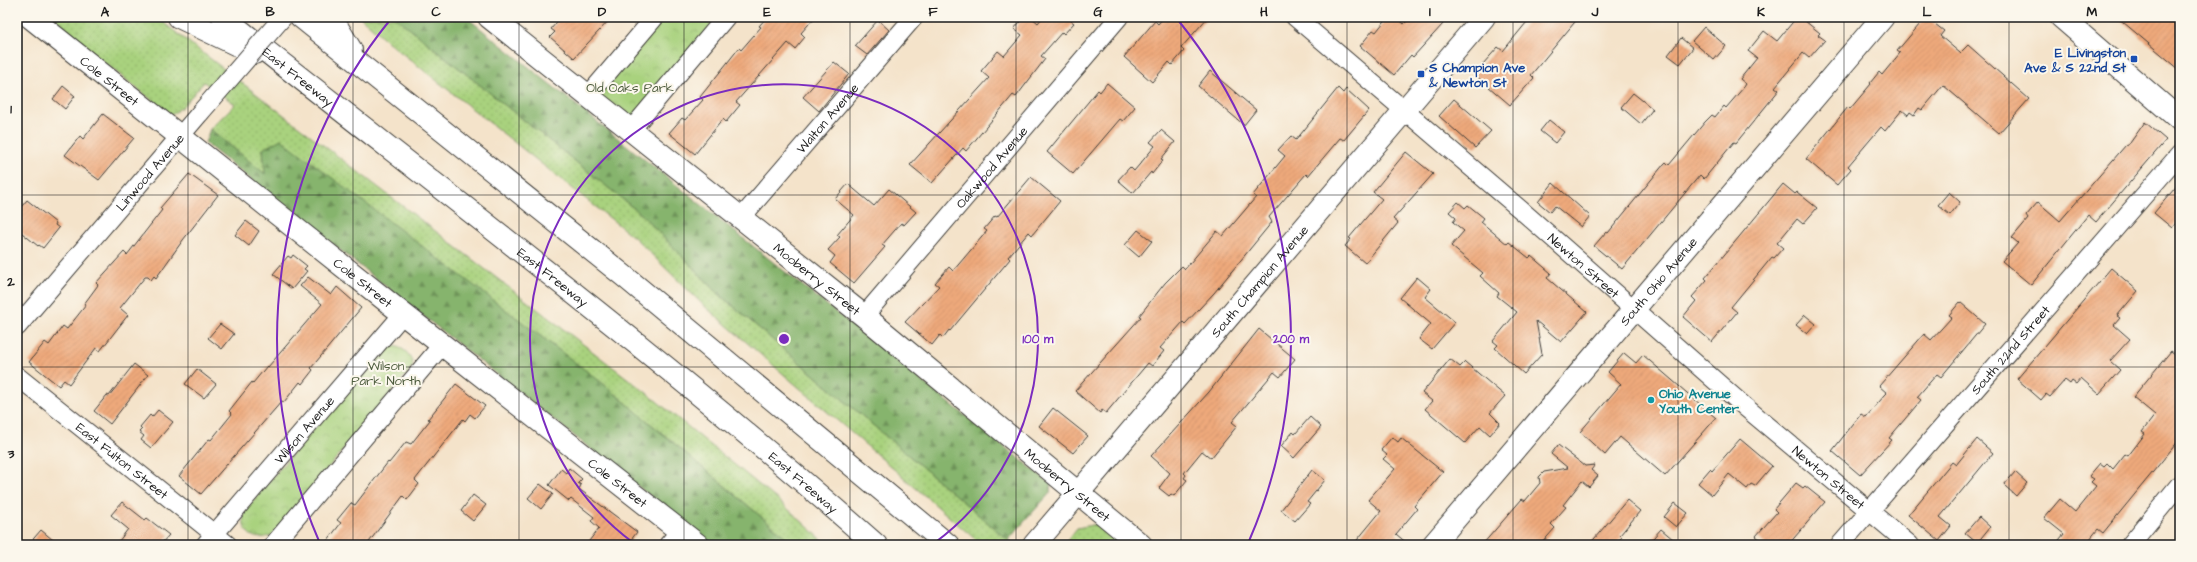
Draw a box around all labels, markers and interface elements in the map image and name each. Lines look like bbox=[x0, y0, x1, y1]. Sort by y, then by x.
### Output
text: A bbox=[101, 3, 110, 21]
text: B bbox=[265, 3, 275, 21]
text: C bbox=[431, 3, 441, 21]
text: D bbox=[598, 3, 607, 21]
text: E bbox=[763, 3, 771, 21]
text: F bbox=[928, 3, 938, 21]
text: G bbox=[1093, 3, 1103, 21]
text: H bbox=[1260, 3, 1268, 21]
text: I bbox=[1429, 3, 1431, 21]
text: J bbox=[1591, 3, 1599, 21]
text: K bbox=[1757, 3, 1765, 21]
text: L bbox=[1922, 3, 1932, 21]
text: M bbox=[2087, 3, 2098, 21]
street label: East Freeway bbox=[258, 44, 337, 112]
place label: E Livingston Ave & S 22nd St bbox=[2024, 44, 2127, 77]
street label: Cole Street bbox=[76, 52, 143, 111]
marker: E Livingston Ave & S 22nd St bbox=[2129, 54, 2139, 64]
place label: S Champion Ave & Newton St bbox=[1428, 59, 1525, 92]
marker: S Champion Ave & Newton St bbox=[1416, 69, 1426, 79]
park label: Old Oaks Park bbox=[586, 79, 674, 97]
street label: Walton Avenue bbox=[793, 80, 863, 158]
text: 1 bbox=[10, 100, 12, 118]
street label: Oakwood Avenue bbox=[952, 123, 1032, 212]
street label: Linwood Avenue bbox=[112, 130, 189, 215]
street label: South Champion Avenue bbox=[1207, 222, 1313, 341]
street label: Newton Street bbox=[1543, 230, 1624, 303]
street label: South Ohio Avenue bbox=[1616, 233, 1702, 330]
street label: Mooberry Street bbox=[769, 239, 865, 320]
street label: East Freeway bbox=[513, 244, 592, 312]
street label: Cole Street bbox=[329, 254, 397, 313]
text: 2 bbox=[6, 273, 15, 291]
street label: South 22nd Street bbox=[1967, 301, 2055, 399]
text: 100 m bbox=[1023, 331, 1054, 348]
text: 200 m bbox=[1272, 331, 1310, 348]
centre of rings bbox=[777, 332, 791, 346]
park label: Wilson Park North bbox=[351, 357, 421, 390]
place label: Ohio Avenue Youth Center bbox=[1659, 385, 1740, 418]
street label: Wilson Avenue bbox=[270, 392, 339, 468]
marker: Ohio Avenue Youth Center bbox=[1646, 395, 1656, 405]
street label: East Fulton Street bbox=[72, 419, 172, 504]
street label: Newton Street bbox=[1788, 442, 1869, 514]
street label: Mooberry Street bbox=[1020, 444, 1115, 527]
text: 3 bbox=[7, 445, 15, 463]
street label: East Freeway bbox=[764, 448, 841, 518]
street label: Cole Street bbox=[584, 454, 652, 513]

